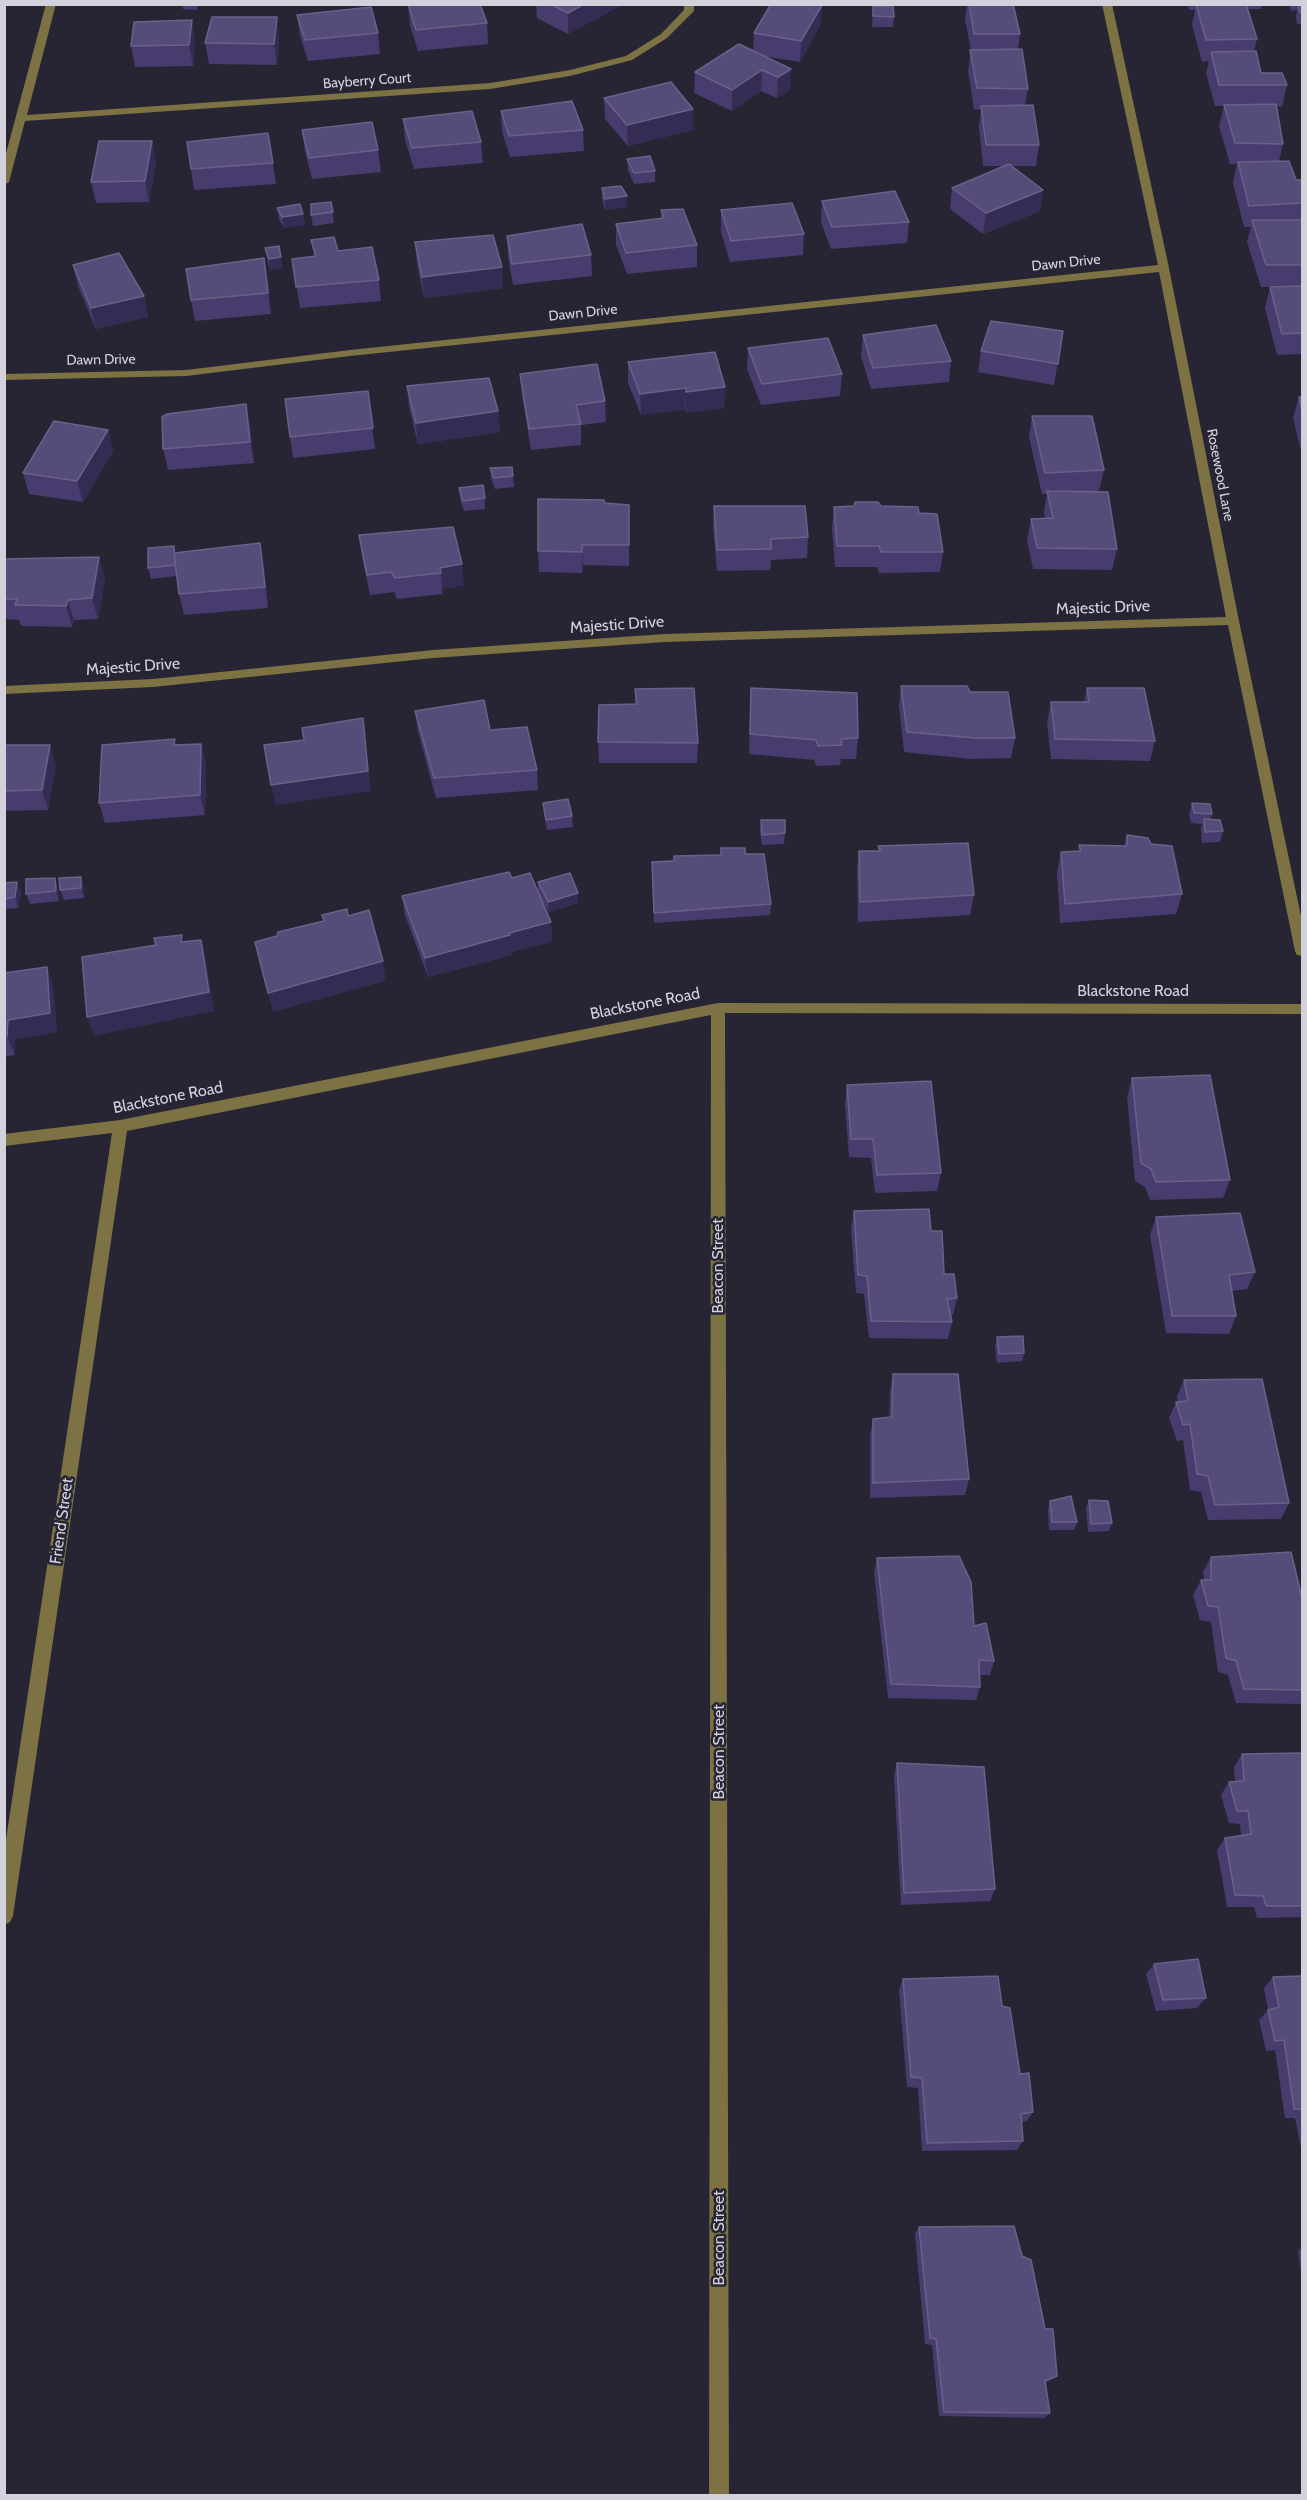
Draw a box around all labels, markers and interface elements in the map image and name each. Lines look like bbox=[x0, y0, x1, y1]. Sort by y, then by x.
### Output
street label: Bayberry Court bbox=[322, 70, 412, 92]
street label: Dawn Drive bbox=[1031, 251, 1101, 275]
street label: Dawn Drive bbox=[548, 301, 618, 325]
street label: Dawn Drive bbox=[66, 351, 136, 369]
street label: Rosewood Lane bbox=[1203, 427, 1237, 523]
street label: Majestic Drive bbox=[1056, 597, 1150, 619]
street label: Majestic Drive bbox=[569, 612, 665, 638]
street label: Majestic Drive bbox=[85, 654, 181, 680]
street label: Blackstone Road bbox=[1077, 981, 1189, 1001]
street label: Blackstone Road bbox=[588, 984, 702, 1024]
street label: Blackstone Road bbox=[111, 1078, 225, 1118]
street label: Beacon Street bbox=[708, 1218, 728, 1314]
street label: Friend Street bbox=[46, 1477, 78, 1565]
street label: Beacon Street bbox=[709, 1704, 729, 1800]
street label: Beacon Street bbox=[709, 2190, 729, 2286]

